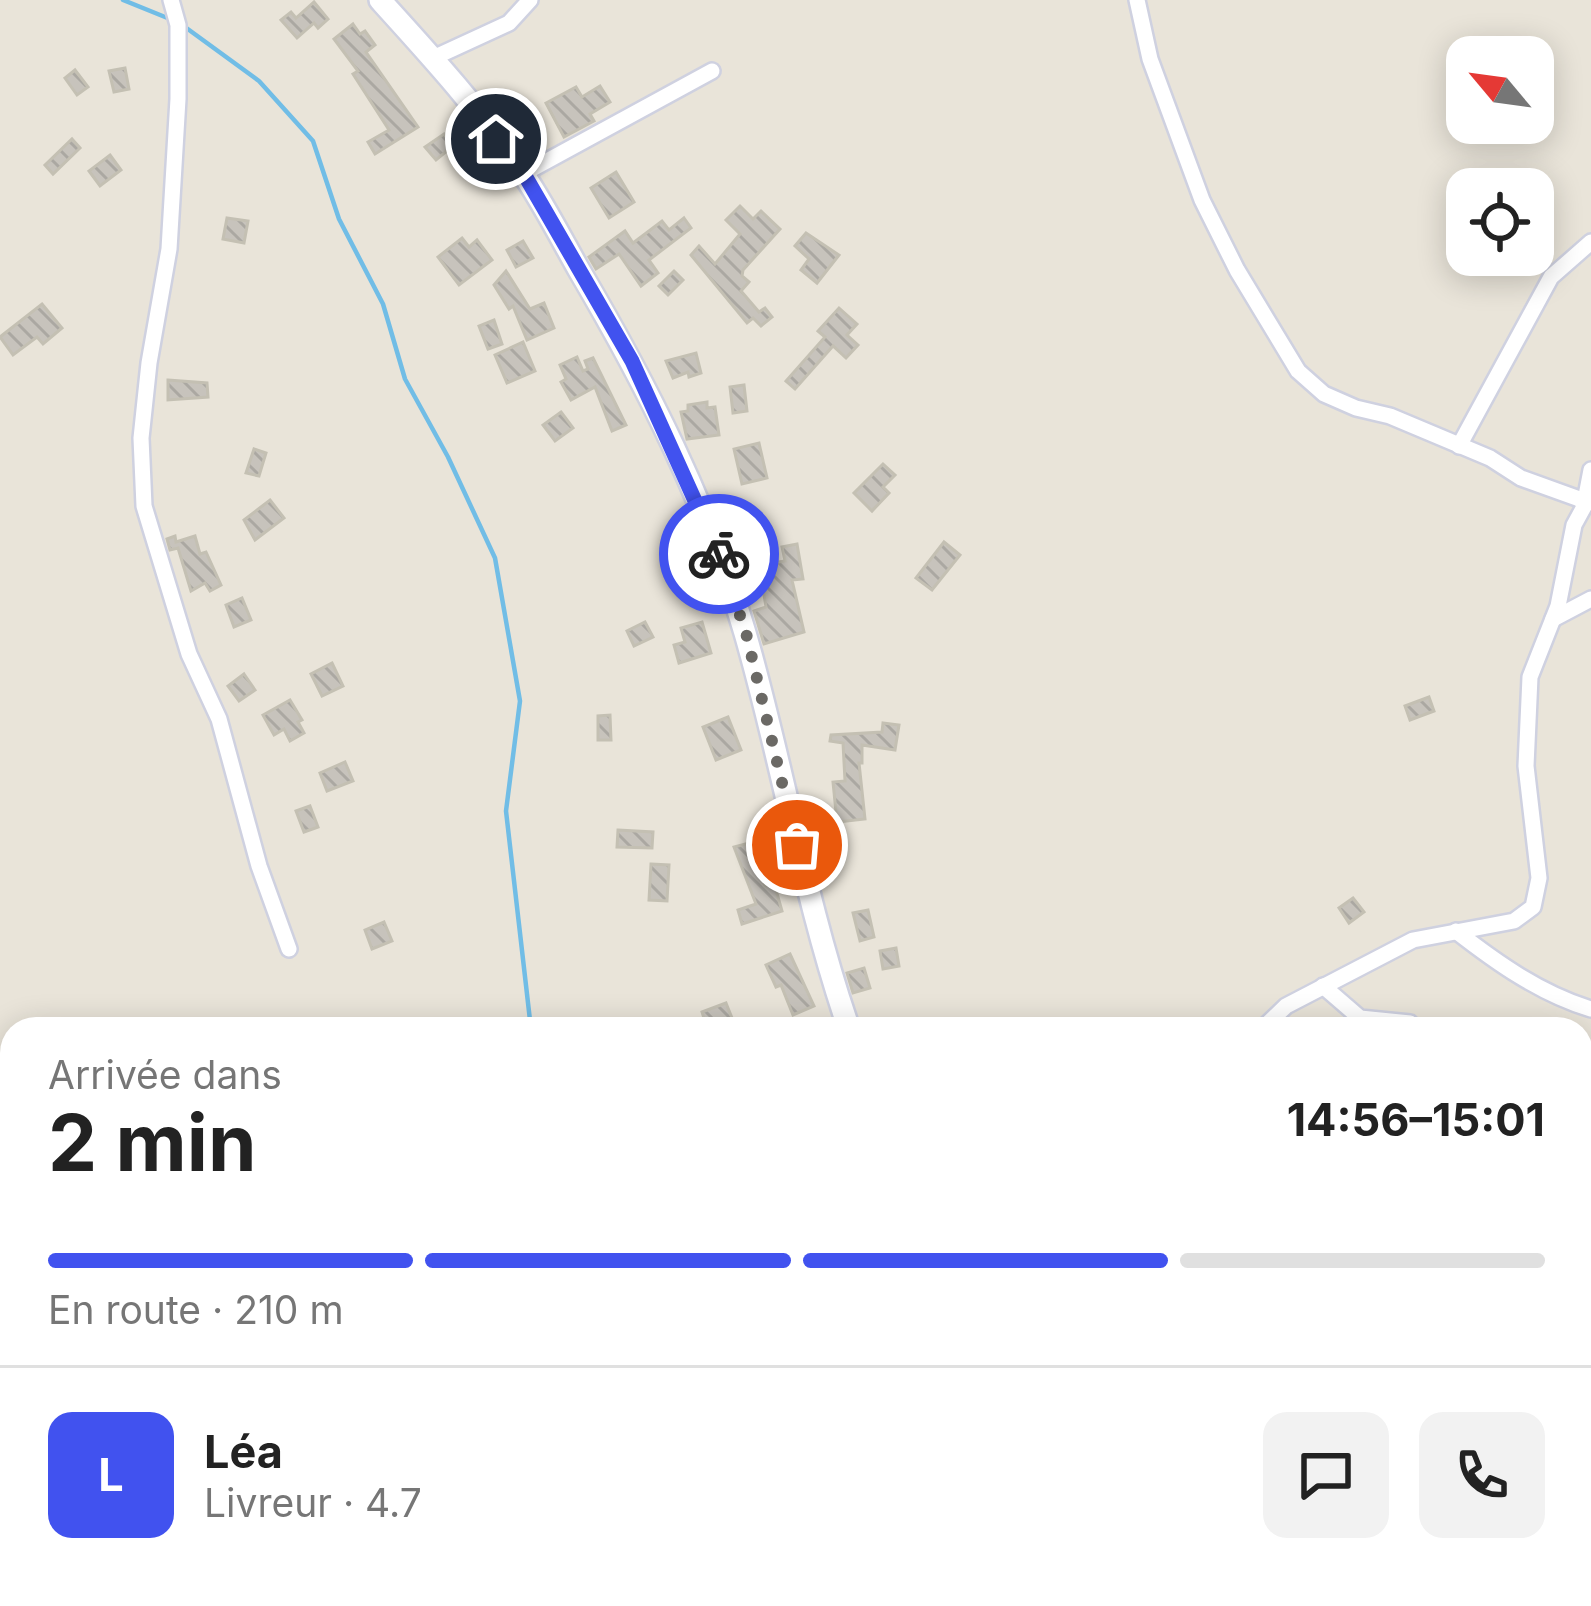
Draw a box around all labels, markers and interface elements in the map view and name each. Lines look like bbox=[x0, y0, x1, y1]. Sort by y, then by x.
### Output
north arrow bbox=[1446, 36, 1554, 144]
map controls bbox=[1446, 36, 1554, 276]
pin bbox=[445, 88, 547, 190]
icon: home bbox=[463, 106, 529, 172]
button: locate bbox=[1446, 168, 1554, 276]
courier bbox=[659, 494, 779, 614]
icon: bike bbox=[686, 521, 752, 587]
pin bbox=[746, 794, 848, 896]
icon: bag bbox=[764, 812, 830, 878]
text: Arrivée dans bbox=[48, 1051, 282, 1098]
text: 14:56–15:01 bbox=[1287, 1092, 1545, 1147]
text: 2 min bbox=[48, 1095, 256, 1190]
text: En route · 210 m bbox=[48, 1286, 344, 1333]
button: chat bbox=[1263, 1412, 1389, 1538]
button: phone bbox=[1419, 1412, 1545, 1538]
text: Léa bbox=[204, 1424, 283, 1479]
text: L bbox=[98, 1447, 124, 1502]
text: Livreur · 4.7 bbox=[204, 1479, 422, 1526]

